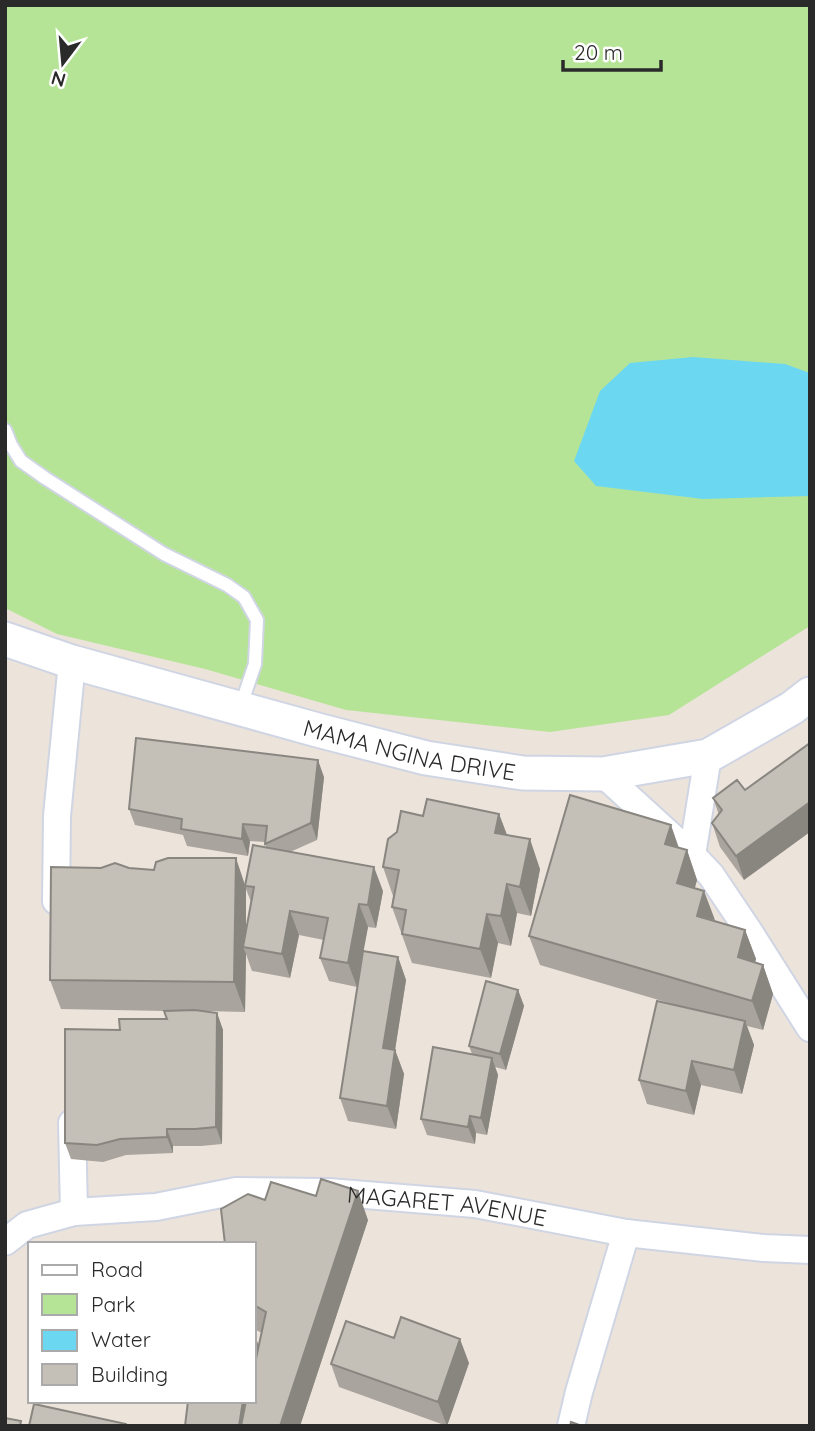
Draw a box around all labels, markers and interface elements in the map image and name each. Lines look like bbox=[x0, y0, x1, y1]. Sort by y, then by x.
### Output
north arrow bbox=[28, 28, 98, 98]
scale bar bbox=[563, 28, 661, 72]
text: 20 m bbox=[574, 39, 623, 65]
text: N bbox=[48, 66, 68, 93]
street label: MAMA NGINA DRIVE bbox=[300, 712, 518, 786]
street label: MAGARET AVENUE bbox=[346, 1179, 549, 1232]
legend bbox=[28, 1242, 256, 1403]
text: Road bbox=[91, 1256, 143, 1282]
text: Park bbox=[91, 1291, 135, 1317]
text: Water bbox=[91, 1326, 151, 1352]
text: Building bbox=[91, 1361, 168, 1387]

